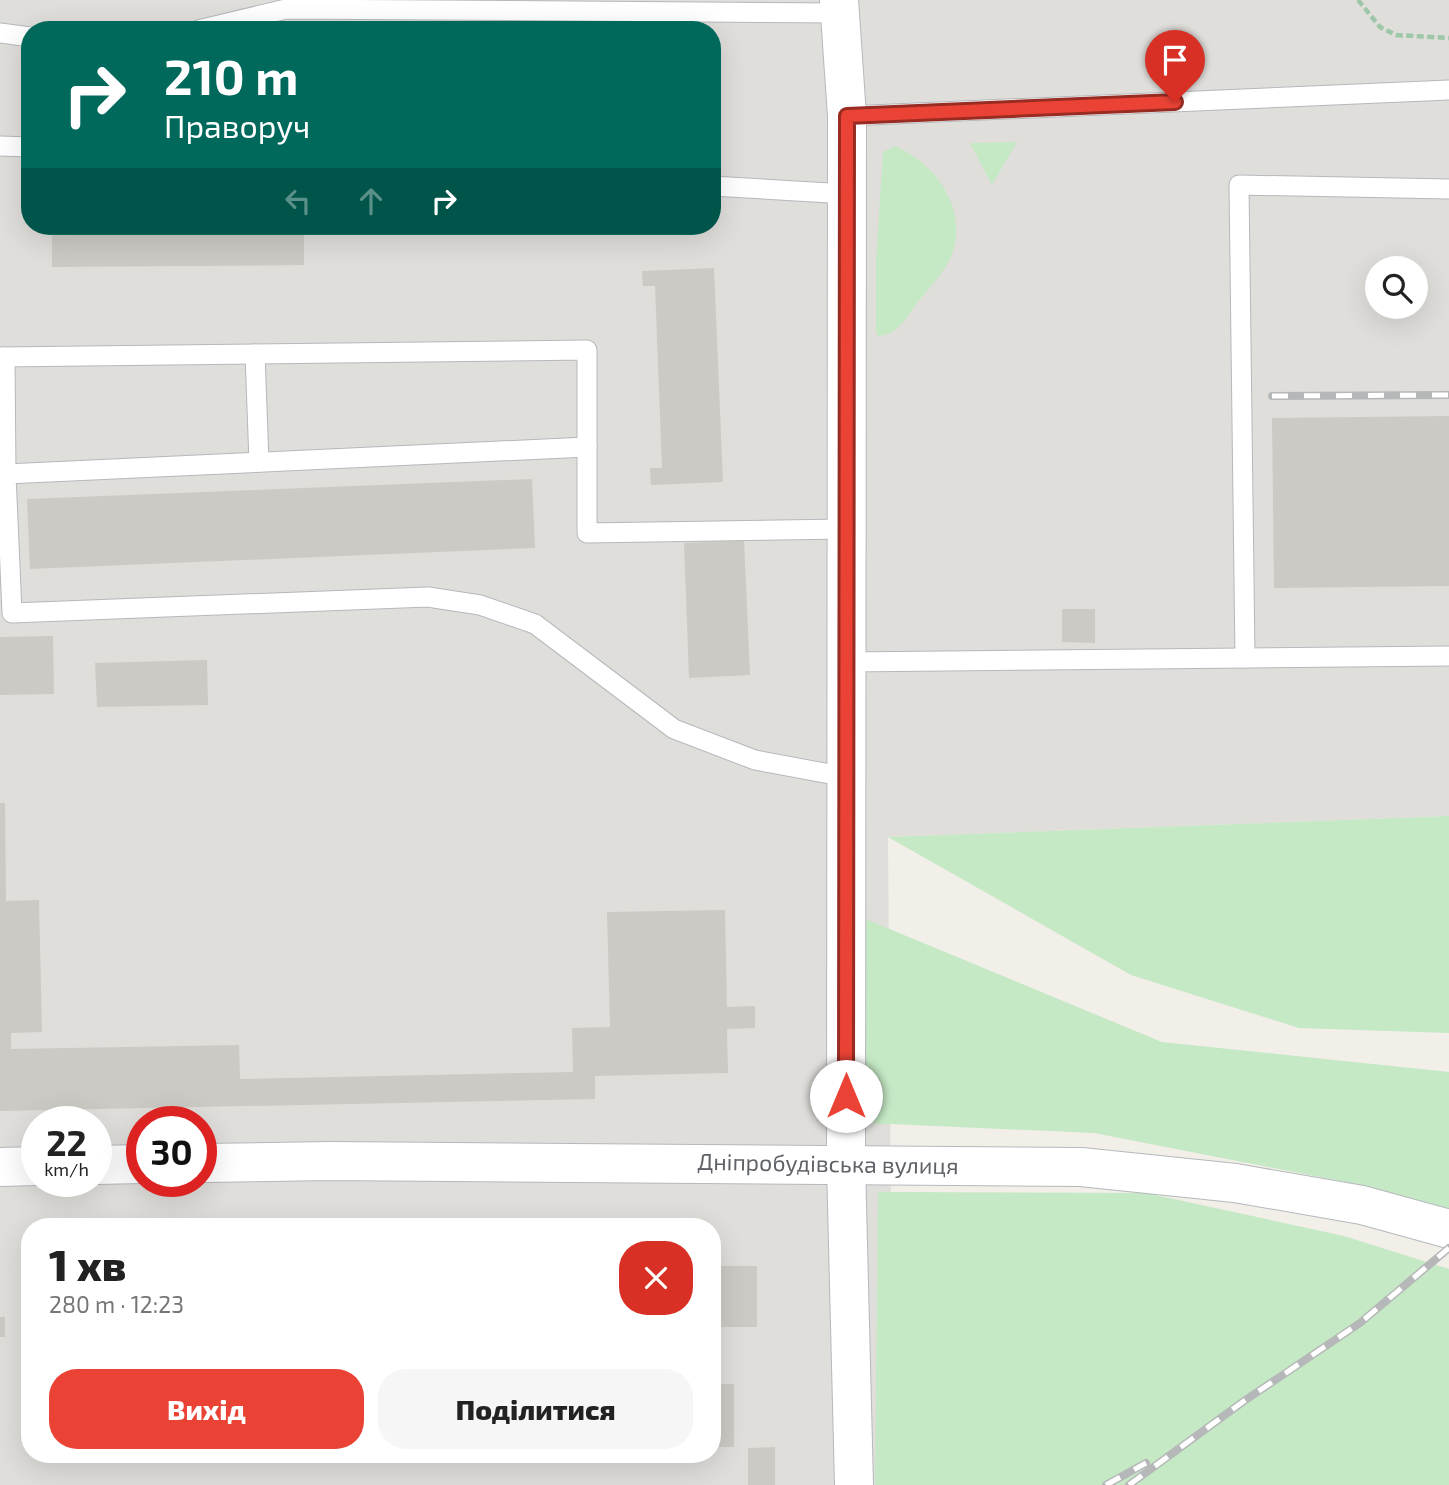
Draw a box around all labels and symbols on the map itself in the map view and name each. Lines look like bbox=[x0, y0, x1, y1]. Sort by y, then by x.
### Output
pin bbox=[1145, 30, 1205, 102]
position arrow bbox=[809, 1059, 883, 1133]
speed limit sign: 30 bbox=[126, 1106, 217, 1197]
street label: Дніпробудівська вулиця bbox=[697, 1147, 959, 1180]

